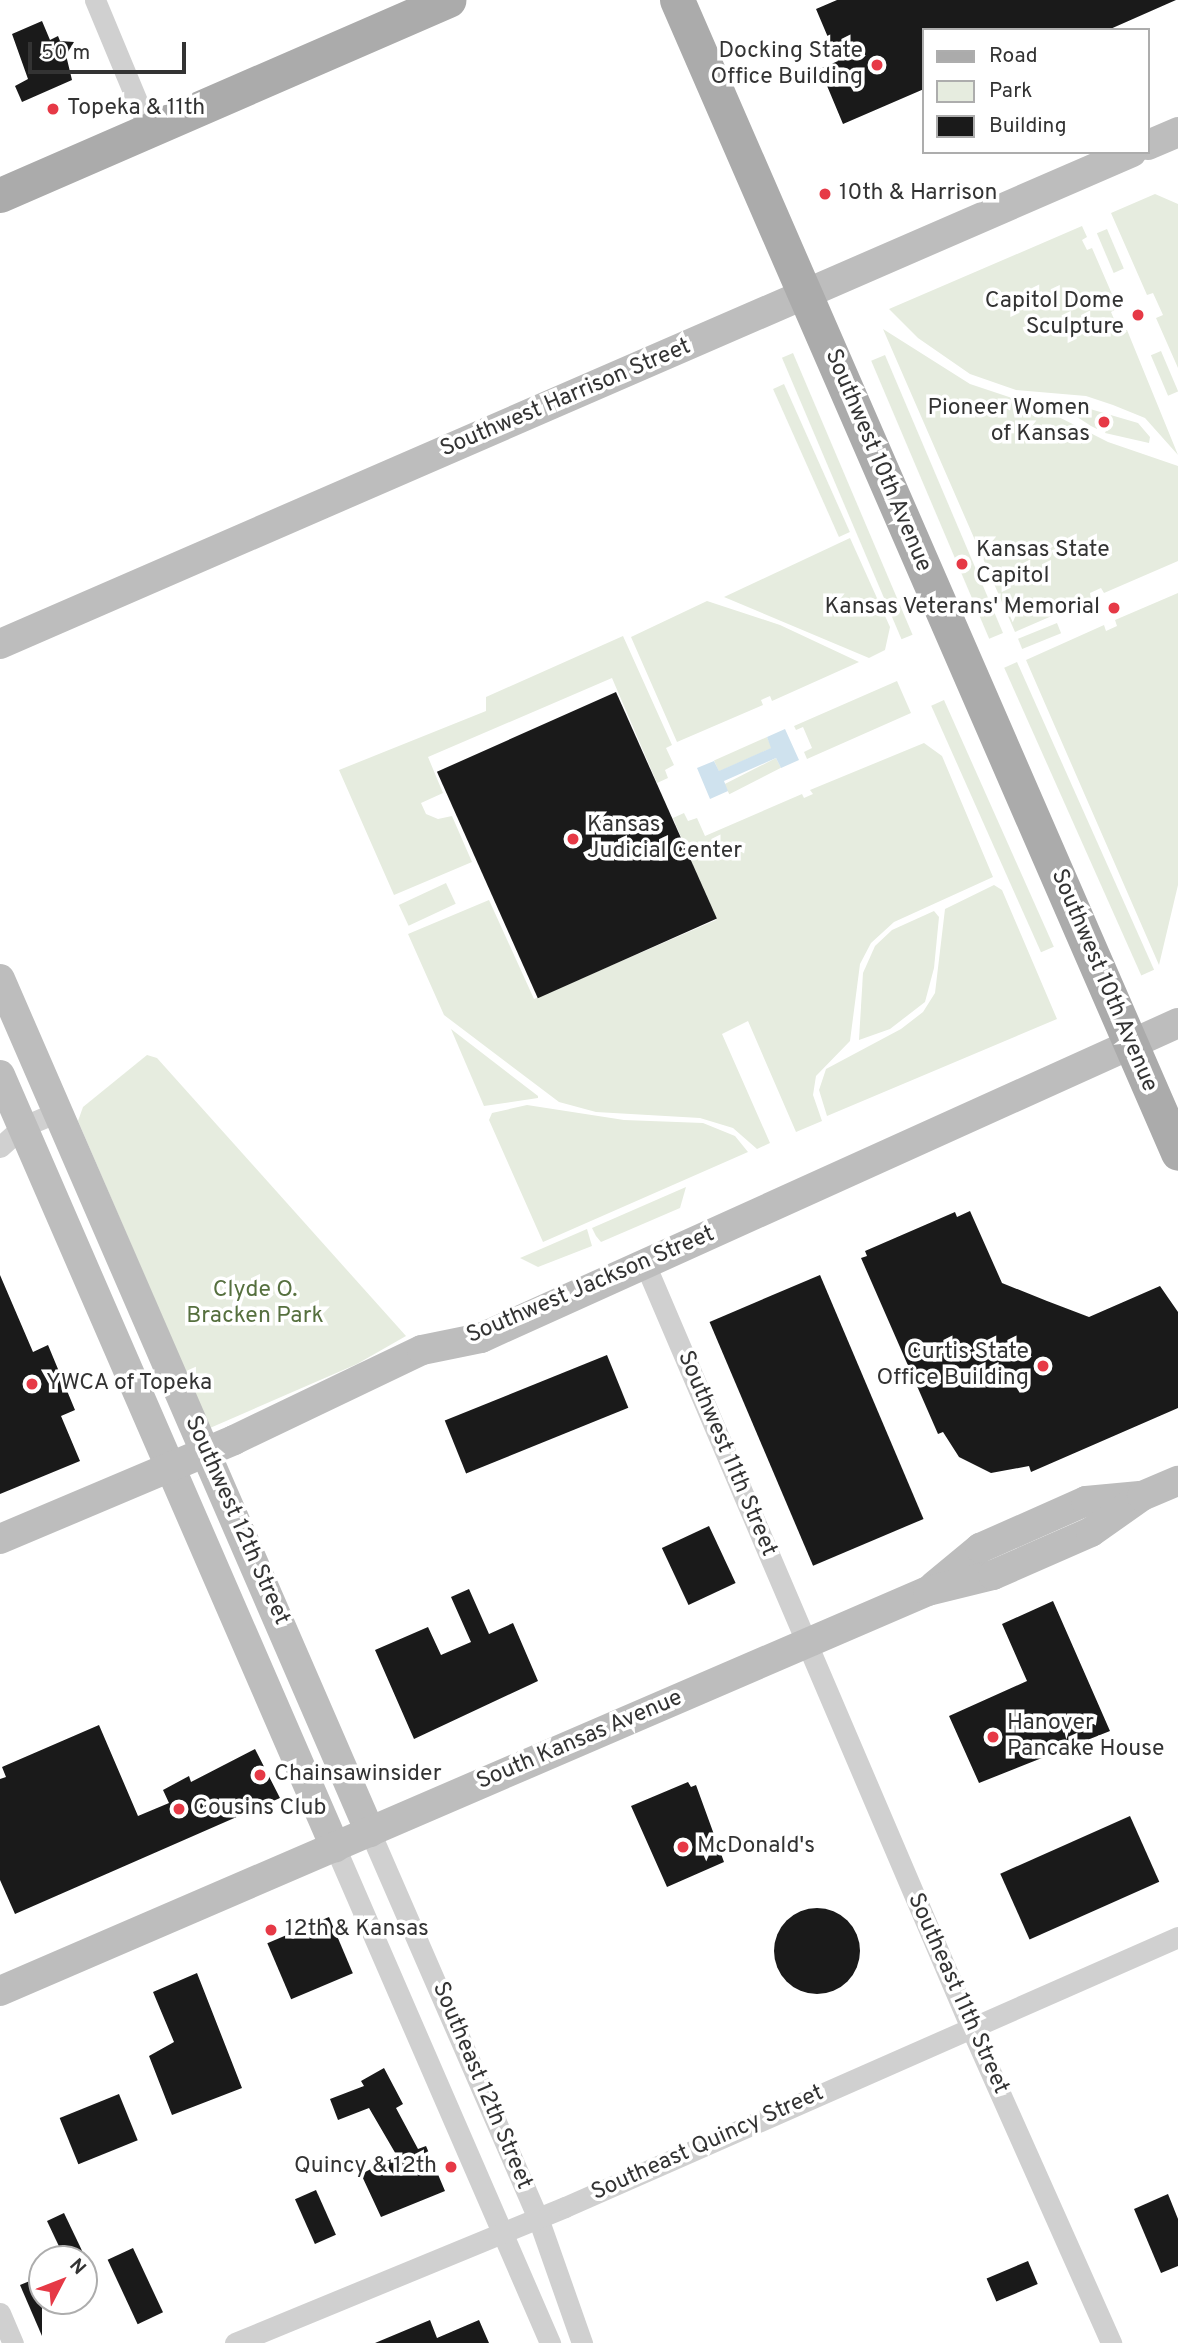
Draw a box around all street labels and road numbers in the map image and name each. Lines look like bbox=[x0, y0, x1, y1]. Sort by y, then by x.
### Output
street label: Southwest Harrison Street bbox=[437, 334, 695, 464]
street label: Southwest 10th Avenue bbox=[817, 345, 937, 577]
street label: Southwest 10th Avenue bbox=[1043, 865, 1163, 1097]
street label: Southwest Jackson Street bbox=[463, 1221, 719, 1351]
street label: Southwest 11th Street bbox=[670, 1347, 782, 1561]
street label: Southwest 12th Street bbox=[177, 1412, 295, 1630]
street label: South Kansas Avenue bbox=[473, 1685, 687, 1797]
street label: Southeast 11th Street bbox=[900, 1889, 1014, 2099]
street label: Southeast 12th Street bbox=[425, 1978, 537, 2194]
street label: Southeast Quincy Street bbox=[588, 2080, 828, 2208]

